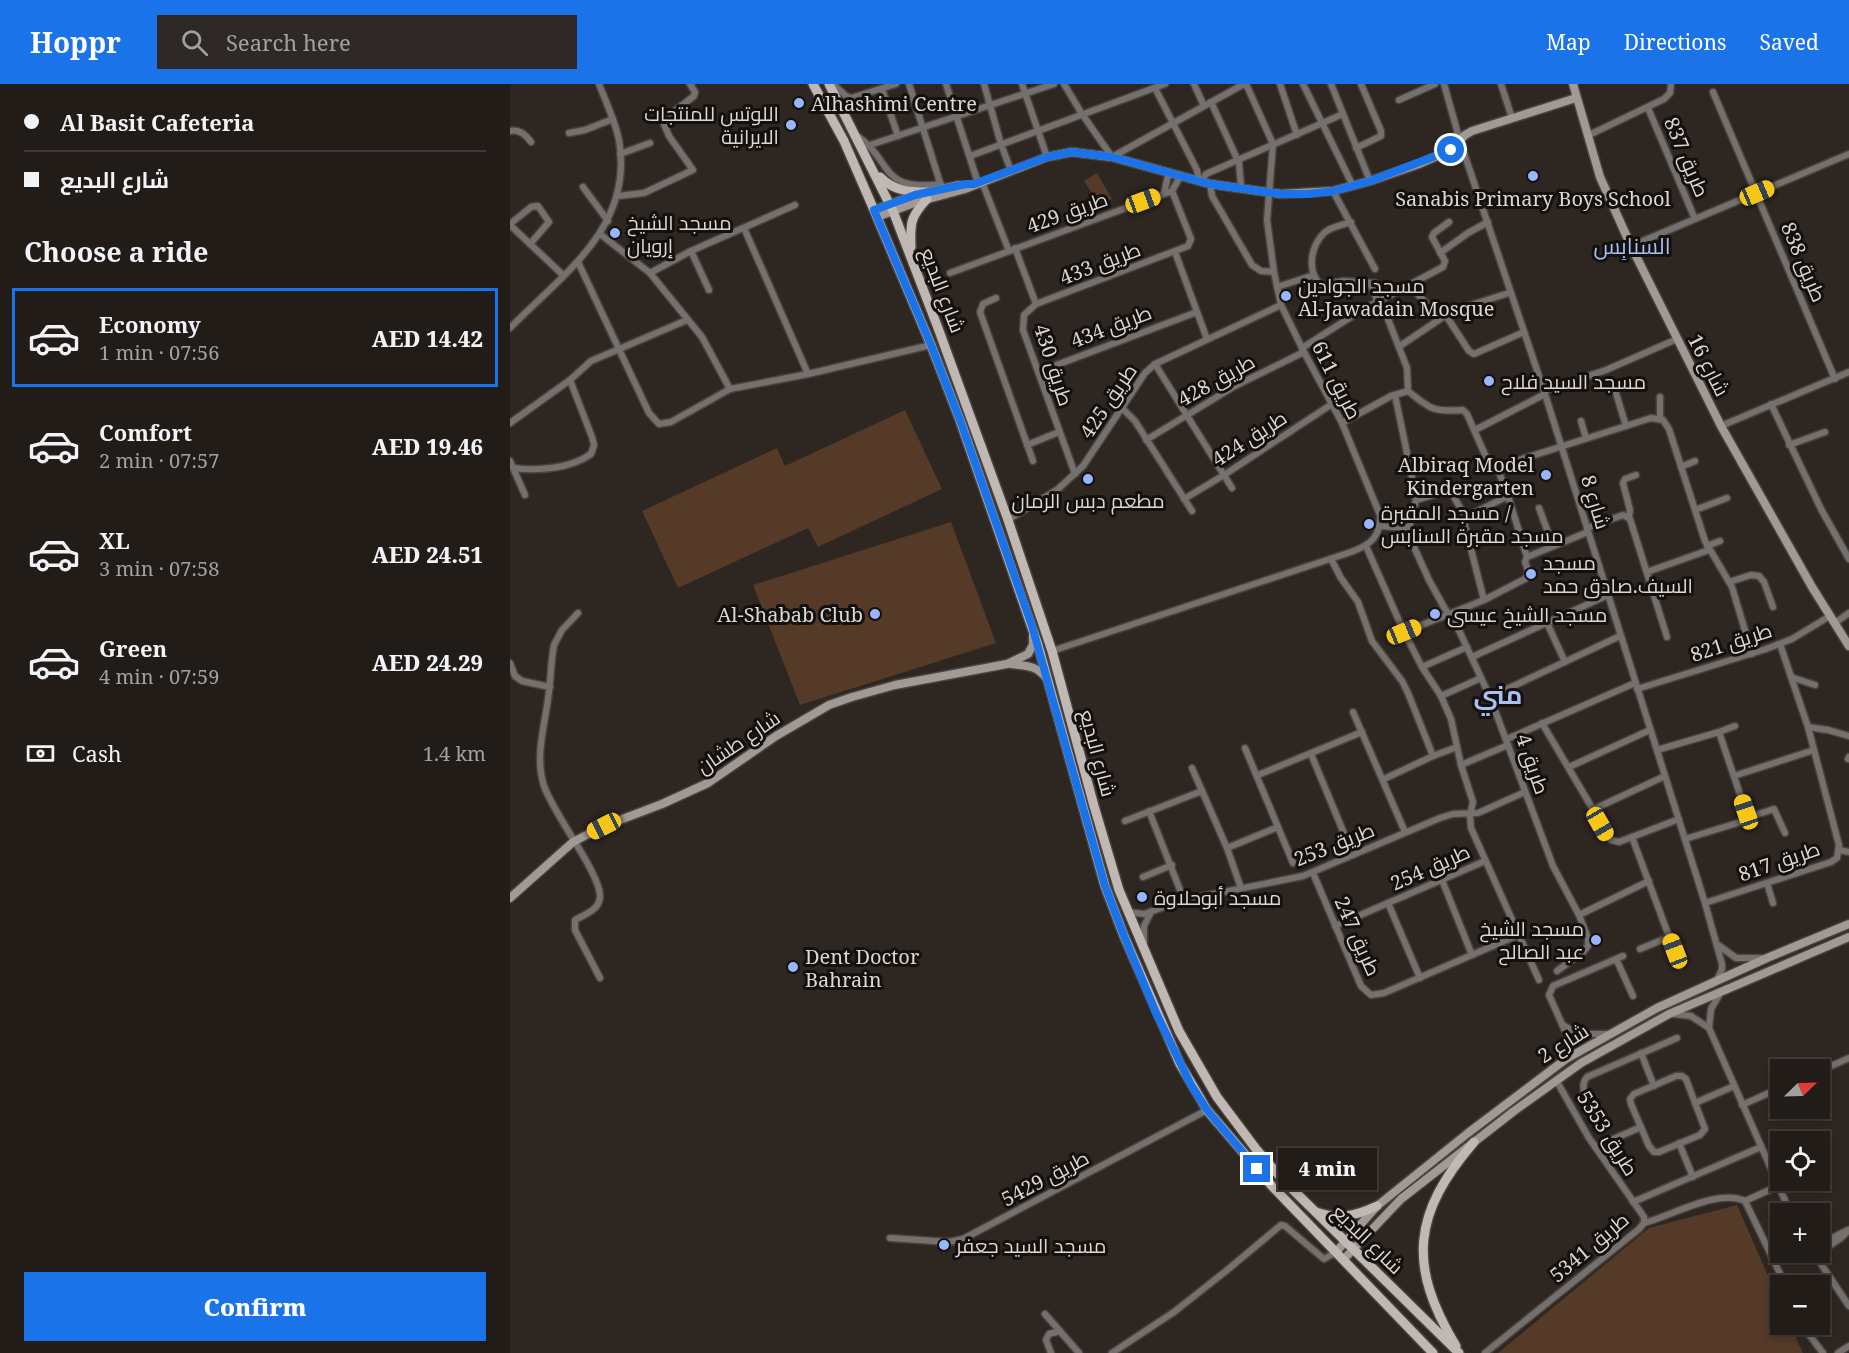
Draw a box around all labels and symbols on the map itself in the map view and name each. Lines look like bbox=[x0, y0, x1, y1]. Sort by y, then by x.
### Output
place label: Alhashimi Centre bbox=[811, 90, 977, 117]
marker: Alhashimi Centre bbox=[792, 96, 806, 110]
place label: اللوتس للمنتجات الايرانية bbox=[644, 100, 779, 150]
street label: طريق 837 bbox=[1658, 113, 1716, 201]
marker: اللوتس للمنتجات الايرانية bbox=[784, 118, 798, 132]
route start bbox=[1437, 136, 1464, 163]
marker: Sanabis Primary Boys School bbox=[1526, 169, 1540, 183]
car bbox=[1737, 178, 1777, 208]
street label: طريق 429 bbox=[1023, 185, 1111, 239]
place label: Sanabis Primary Boys School bbox=[1395, 185, 1671, 212]
car bbox=[1123, 186, 1163, 216]
place label: مسجد الشيخ إرويان bbox=[627, 209, 732, 259]
street label: طريق 838 bbox=[1775, 218, 1833, 306]
marker: مسجد الشيخ إرويان bbox=[608, 226, 622, 240]
district label: السنابِس bbox=[1593, 230, 1671, 260]
street label: طريق 433 bbox=[1056, 235, 1144, 291]
street label: شارع البديع bbox=[913, 243, 972, 337]
place label: مسجد الجوادين Al-Jawadain Mosque bbox=[1298, 272, 1494, 322]
marker: مسجد الجوادين Al-Jawadain Mosque bbox=[1279, 289, 1293, 303]
street label: طريق 434 bbox=[1067, 298, 1155, 354]
street label: طريق 430 bbox=[1028, 321, 1080, 409]
street label: شارع 16 bbox=[1681, 329, 1736, 401]
street label: طريق 611 bbox=[1306, 336, 1368, 424]
street label: طريق 428 bbox=[1173, 348, 1259, 412]
street label: طريق 425 bbox=[1073, 358, 1143, 444]
place label: مسجد السيد فلاح bbox=[1501, 368, 1646, 396]
marker: مسجد السيد فلاح bbox=[1482, 374, 1496, 388]
street label: طريق 424 bbox=[1206, 404, 1292, 472]
place label: Albiraq Model Kindergarten bbox=[1398, 451, 1534, 501]
marker: Albiraq Model Kindergarten bbox=[1539, 468, 1553, 482]
marker: مطعم دبس الرمان bbox=[1081, 472, 1095, 486]
street label: شارع 8 bbox=[1574, 472, 1617, 533]
place label: مطعم دبس الرمان bbox=[1012, 487, 1165, 515]
place label: مسجد المقبرة / مسجد مقبرة السنابس bbox=[1381, 499, 1564, 549]
marker: مسجد المقبرة / مسجد مقبرة السنابس bbox=[1362, 517, 1376, 531]
place label: مسجد السيف.صادق حمد bbox=[1543, 549, 1693, 599]
marker: مسجد السيف.صادق حمد bbox=[1524, 567, 1538, 581]
place label: Al-Shabab Club bbox=[717, 601, 863, 628]
place label: مسجد الشيخ عيسى bbox=[1447, 601, 1607, 629]
marker: Al-Shabab Club bbox=[868, 607, 882, 621]
marker: مسجد الشيخ عيسى bbox=[1428, 607, 1442, 621]
street label: طريق 821 bbox=[1687, 616, 1775, 668]
car bbox=[1384, 617, 1424, 647]
district label: مني bbox=[1474, 676, 1522, 716]
street label: شارع طشان bbox=[691, 704, 786, 781]
street label: شارع البديع bbox=[1072, 706, 1123, 800]
street label: طريق 4 bbox=[1510, 730, 1556, 798]
car bbox=[1732, 792, 1760, 832]
car bbox=[1583, 804, 1617, 844]
car bbox=[584, 810, 624, 842]
street label: طريق 253 bbox=[1290, 816, 1378, 872]
street label: طريق 817 bbox=[1735, 834, 1823, 888]
street label: طريق 254 bbox=[1386, 837, 1474, 897]
place label: مسجد أبوحلاوة bbox=[1154, 884, 1281, 911]
marker: مسجد أبوحلاوة bbox=[1135, 890, 1149, 904]
street label: طريق 247 bbox=[1328, 892, 1388, 980]
place label: مسجد الشيخ عبد الصالح bbox=[1479, 915, 1584, 966]
car bbox=[1660, 931, 1690, 971]
marker: مسجد الشيخ عبد الصالح bbox=[1589, 933, 1603, 947]
place label: Dent Doctor Bahrain bbox=[805, 943, 920, 993]
marker: Dent Doctor Bahrain bbox=[786, 960, 800, 974]
street label: شارع 2 bbox=[1532, 1017, 1594, 1070]
north arrow bbox=[1770, 1059, 1830, 1119]
street label: طريق 5353 bbox=[1571, 1085, 1645, 1181]
street label: طريق 5429 bbox=[996, 1144, 1094, 1212]
callout: 4 min bbox=[1278, 1148, 1377, 1190]
route end bbox=[1243, 1155, 1270, 1182]
street label: شارع البديع bbox=[1326, 1198, 1410, 1280]
street label: طريق 5341 bbox=[1544, 1206, 1634, 1288]
place label: مسجد السيد جعفر bbox=[955, 1232, 1106, 1259]
marker: مسجد السيد جعفر bbox=[937, 1238, 951, 1252]

